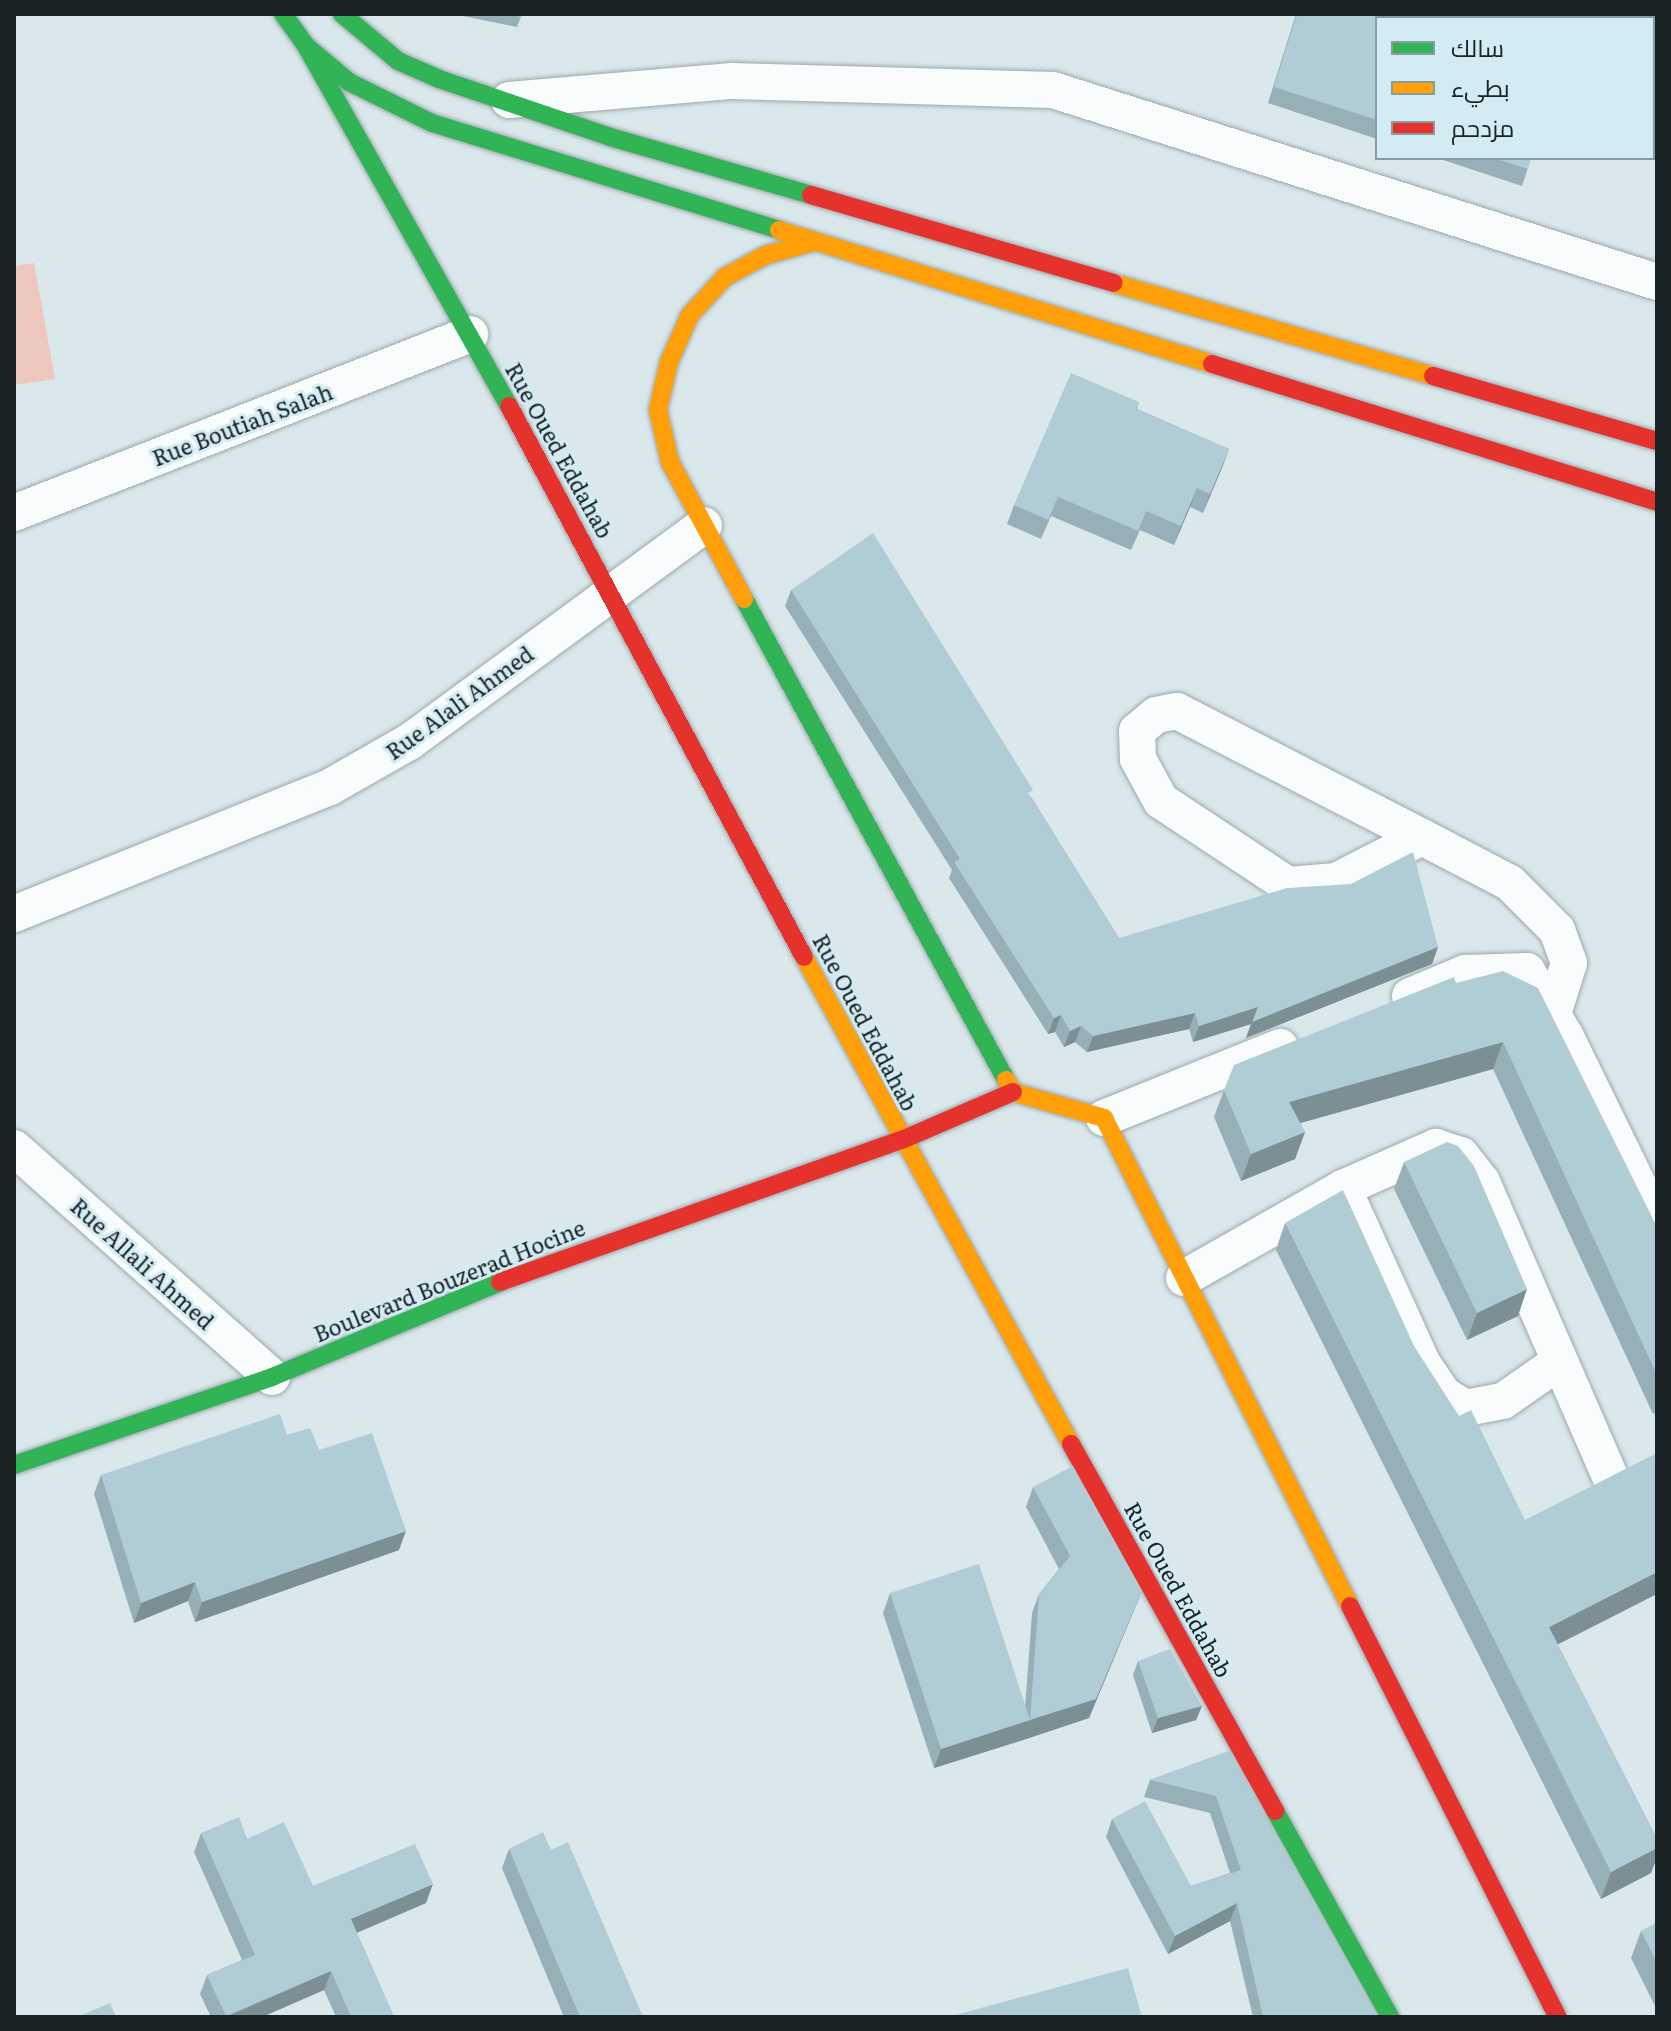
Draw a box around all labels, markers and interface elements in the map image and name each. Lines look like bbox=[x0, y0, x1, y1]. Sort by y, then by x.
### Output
legend bbox=[1375, 16, 1655, 160]
text: سالك bbox=[1451, 29, 1504, 64]
text: بطيء bbox=[1451, 69, 1510, 104]
text: مزدحم bbox=[1451, 109, 1514, 144]
street label: Rue Oued Eddahab bbox=[501, 358, 619, 542]
street label: Rue Boutiah Salah bbox=[148, 377, 336, 471]
street label: Rue Alali Ahmed bbox=[380, 640, 538, 764]
street label: Rue Oued Eddahab bbox=[808, 929, 924, 1115]
street label: Rue Allali Ahmed bbox=[66, 1192, 220, 1334]
street label: Boulevard Bouzerad Hocine bbox=[309, 1213, 589, 1347]
street label: Rue Oued Eddahab bbox=[1120, 1497, 1238, 1681]

